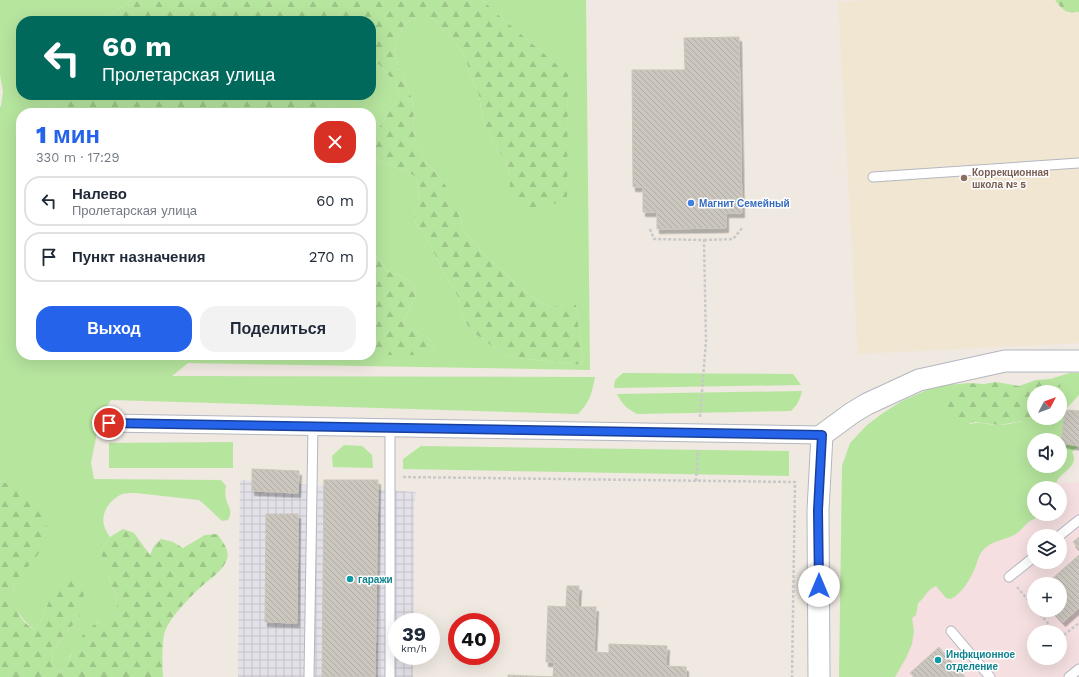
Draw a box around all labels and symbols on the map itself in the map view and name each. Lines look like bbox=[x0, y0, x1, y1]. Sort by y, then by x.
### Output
place label: Коррекционная школа № 5 bbox=[972, 167, 1049, 190]
marker: Коррекционная школа № 5 bbox=[959, 173, 969, 183]
marker: Магнит Семейный bbox=[686, 198, 696, 208]
place label: Магнит Семейный bbox=[699, 198, 790, 209]
north arrow bbox=[1027, 385, 1067, 425]
pin bbox=[92, 406, 126, 440]
position arrow bbox=[798, 565, 840, 607]
marker: гаражи bbox=[345, 574, 355, 584]
place label: гаражи bbox=[358, 574, 393, 585]
speed limit sign: 40 bbox=[448, 613, 500, 665]
place label: Инфкционное отделение bbox=[946, 649, 1016, 672]
marker: Инфкционное отделение bbox=[933, 655, 943, 665]

